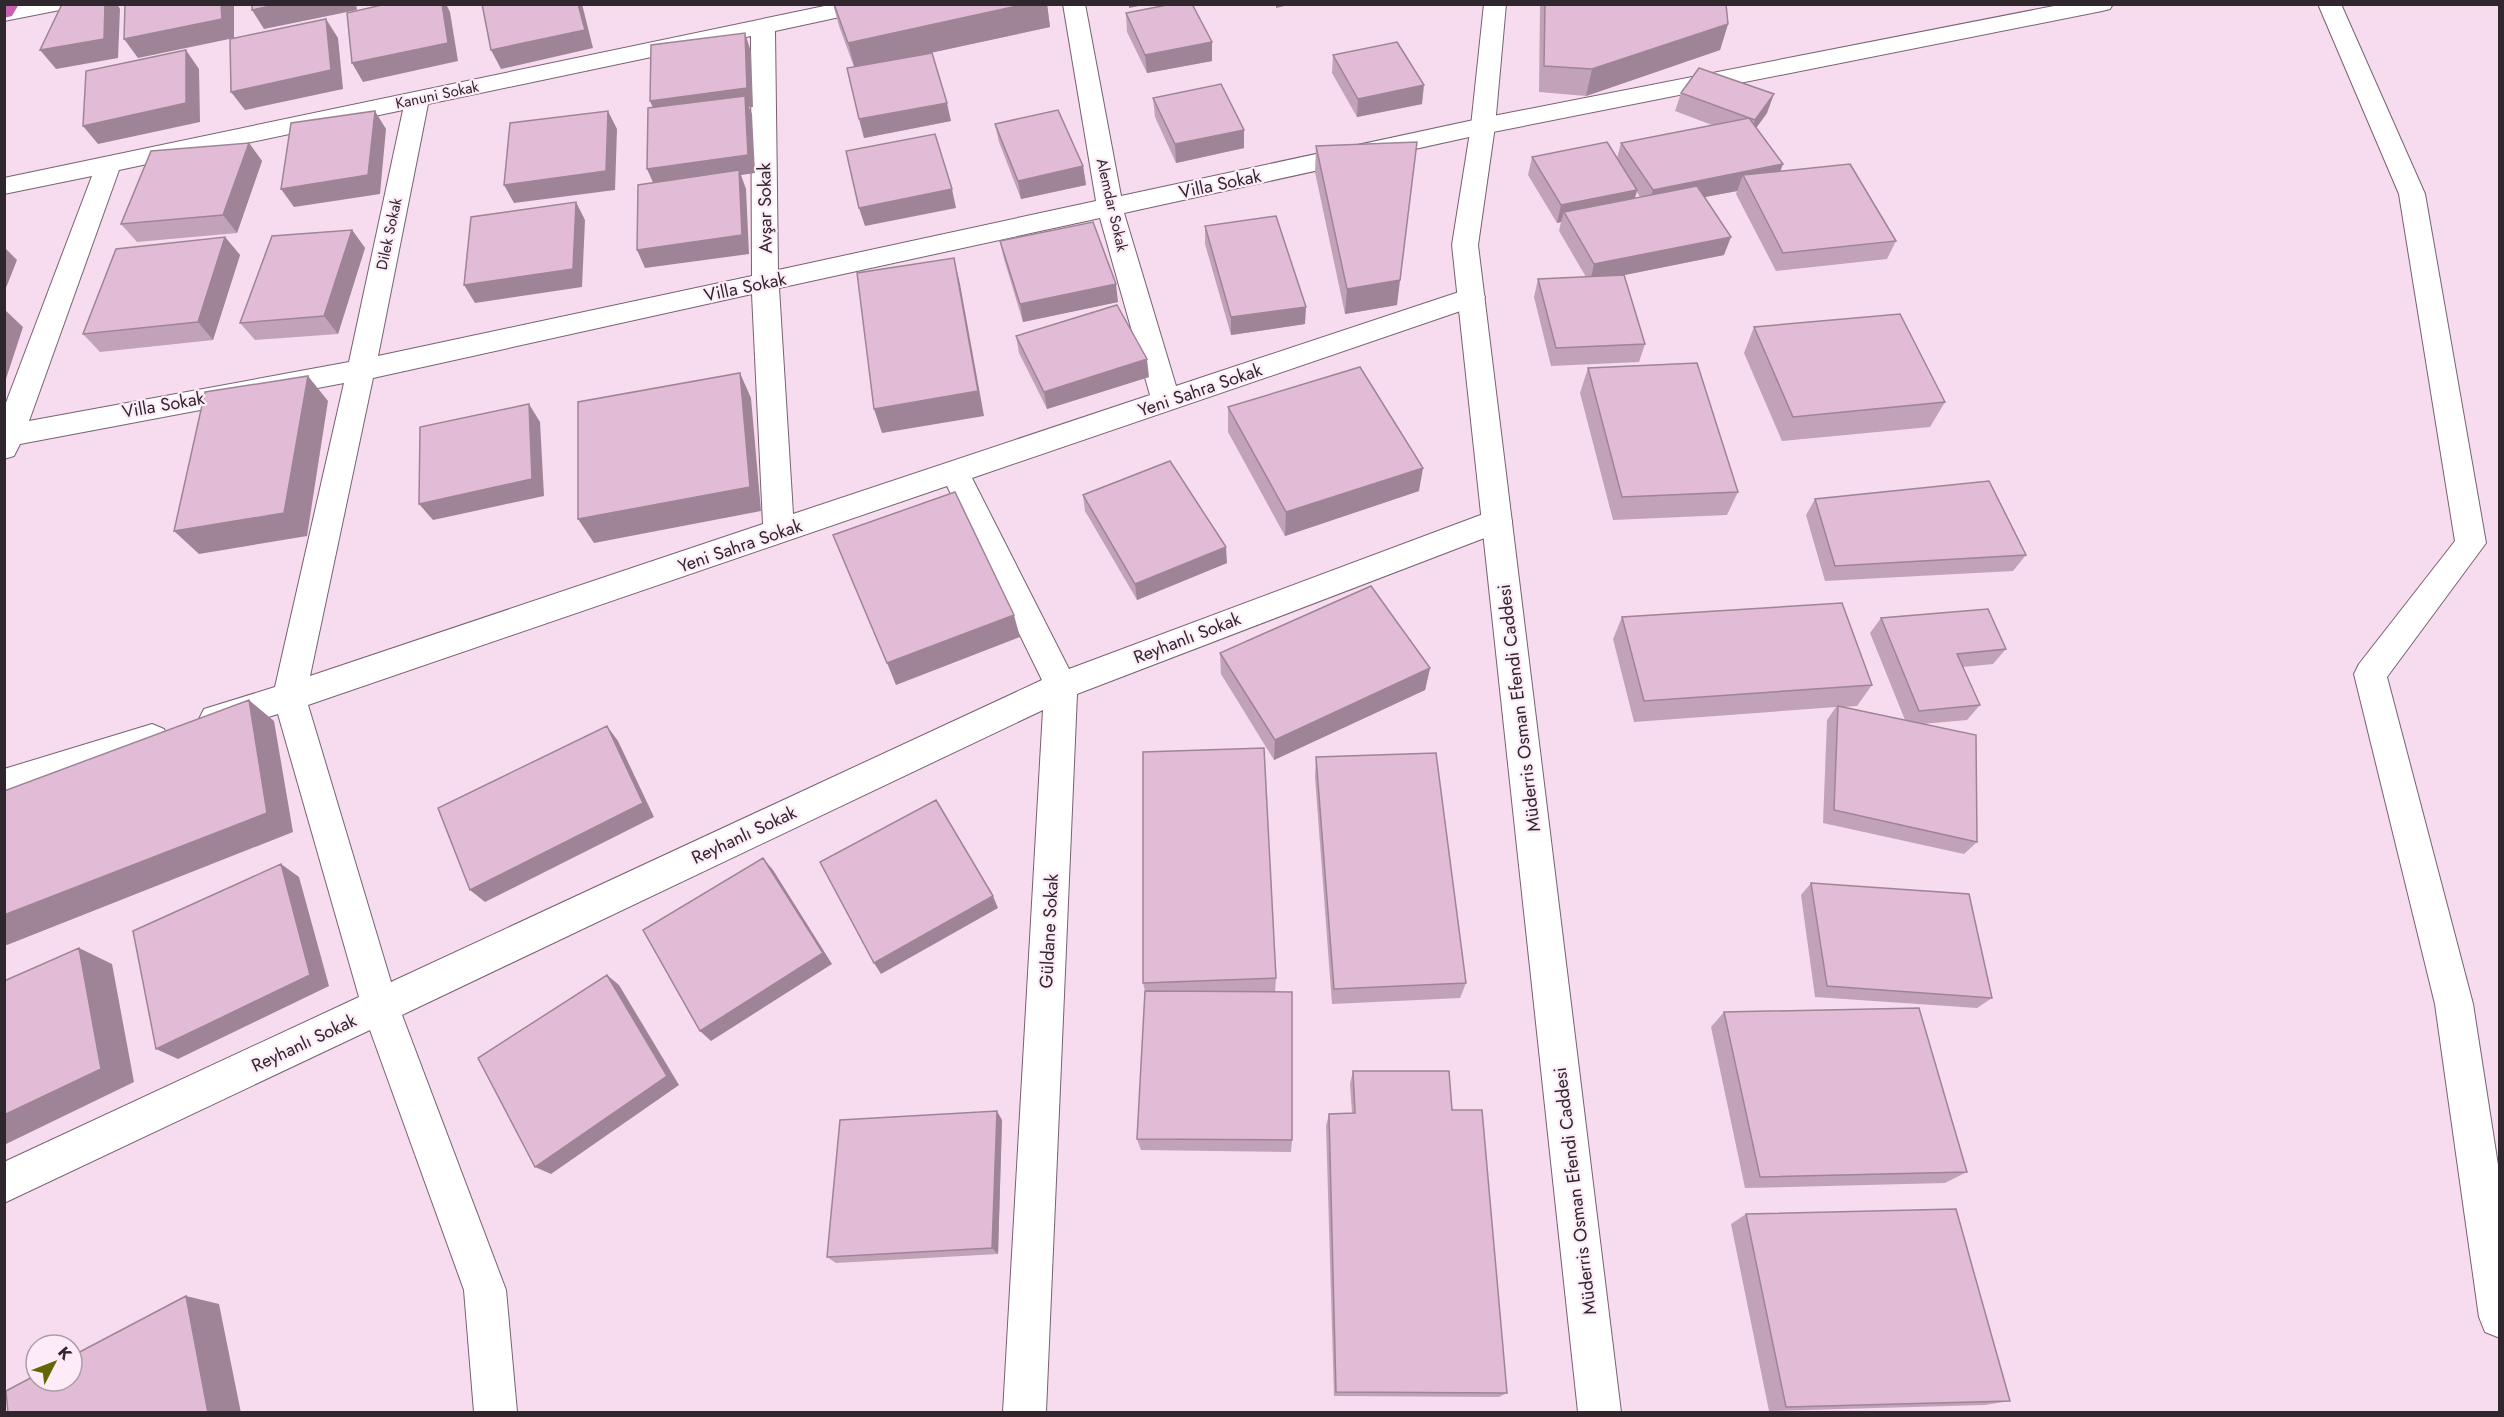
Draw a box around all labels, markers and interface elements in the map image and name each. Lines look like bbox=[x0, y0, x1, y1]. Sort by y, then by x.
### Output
street label: Kanuni Sokak bbox=[393, 75, 481, 115]
street label: Alemdar Sokak bbox=[1091, 156, 1133, 254]
street label: Avşar Sokak bbox=[751, 162, 779, 254]
street label: Villa Sokak bbox=[1177, 163, 1263, 205]
street label: Dilek Sokak bbox=[371, 196, 407, 272]
street label: Villa Sokak bbox=[702, 266, 788, 308]
street label: Yeni Sahra Sokak bbox=[1135, 357, 1266, 423]
street label: Villa Sokak bbox=[120, 385, 206, 425]
street label: Yeni Sahra Sokak bbox=[675, 513, 806, 579]
street label: Müderris Osman Efendi Caddesi bbox=[1491, 583, 1547, 833]
street label: Reyhanlı Sokak bbox=[1130, 606, 1244, 670]
street label: Reyhanlı Sokak bbox=[687, 799, 801, 871]
street label: Güldane Sokak bbox=[1033, 873, 1065, 989]
street label: Reyhanlı Sokak bbox=[247, 1007, 361, 1079]
street label: Müderris Osman Efendi Caddesi bbox=[1547, 1066, 1603, 1316]
north arrow bbox=[24, 1333, 84, 1393]
text: K bbox=[52, 1341, 78, 1366]

